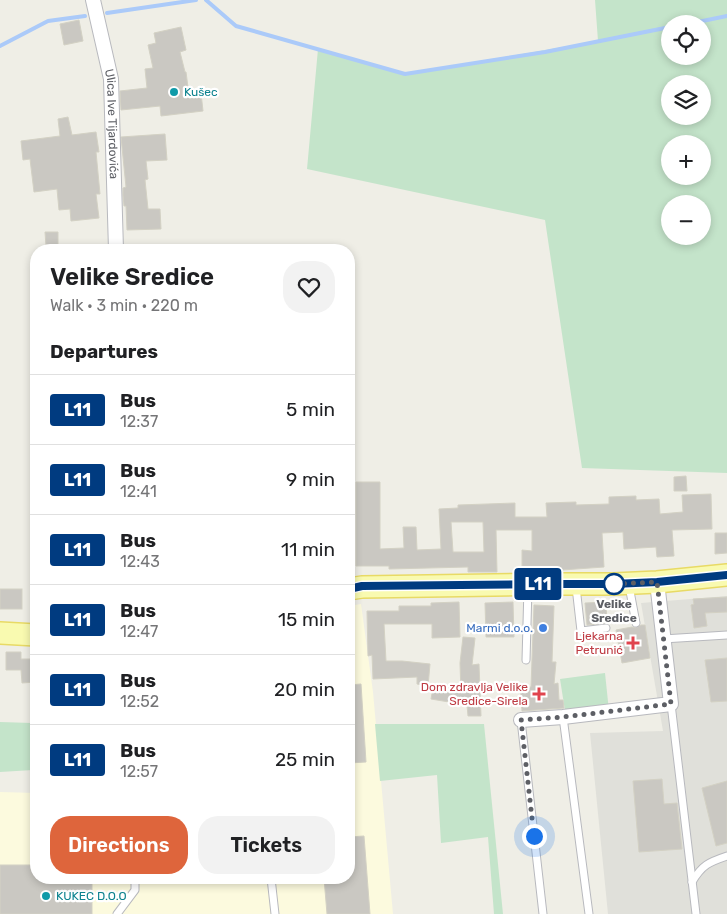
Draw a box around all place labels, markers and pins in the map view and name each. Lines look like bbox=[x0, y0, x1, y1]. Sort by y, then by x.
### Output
place label: Kušec bbox=[184, 85, 218, 99]
marker: Kušec bbox=[168, 86, 180, 98]
marker: Velike Sredice bbox=[603, 573, 625, 595]
place label: Velike Sredice bbox=[591, 597, 637, 625]
place label: Marmi d.o.o. bbox=[466, 621, 533, 635]
marker: Marmi d.o.o. bbox=[537, 622, 549, 634]
place label: Ljekarna Petrunić bbox=[575, 629, 623, 657]
marker: Ljekarna Petrunić bbox=[627, 637, 639, 649]
place label: Dom zdravlja Velike Sredice-Sirela bbox=[421, 680, 528, 708]
marker: Dom zdravlja Velike Sredice-Sirela bbox=[532, 687, 546, 701]
place label: KUKEC D.O.O bbox=[56, 889, 127, 903]
marker: KUKEC D.O.O bbox=[40, 890, 52, 902]

